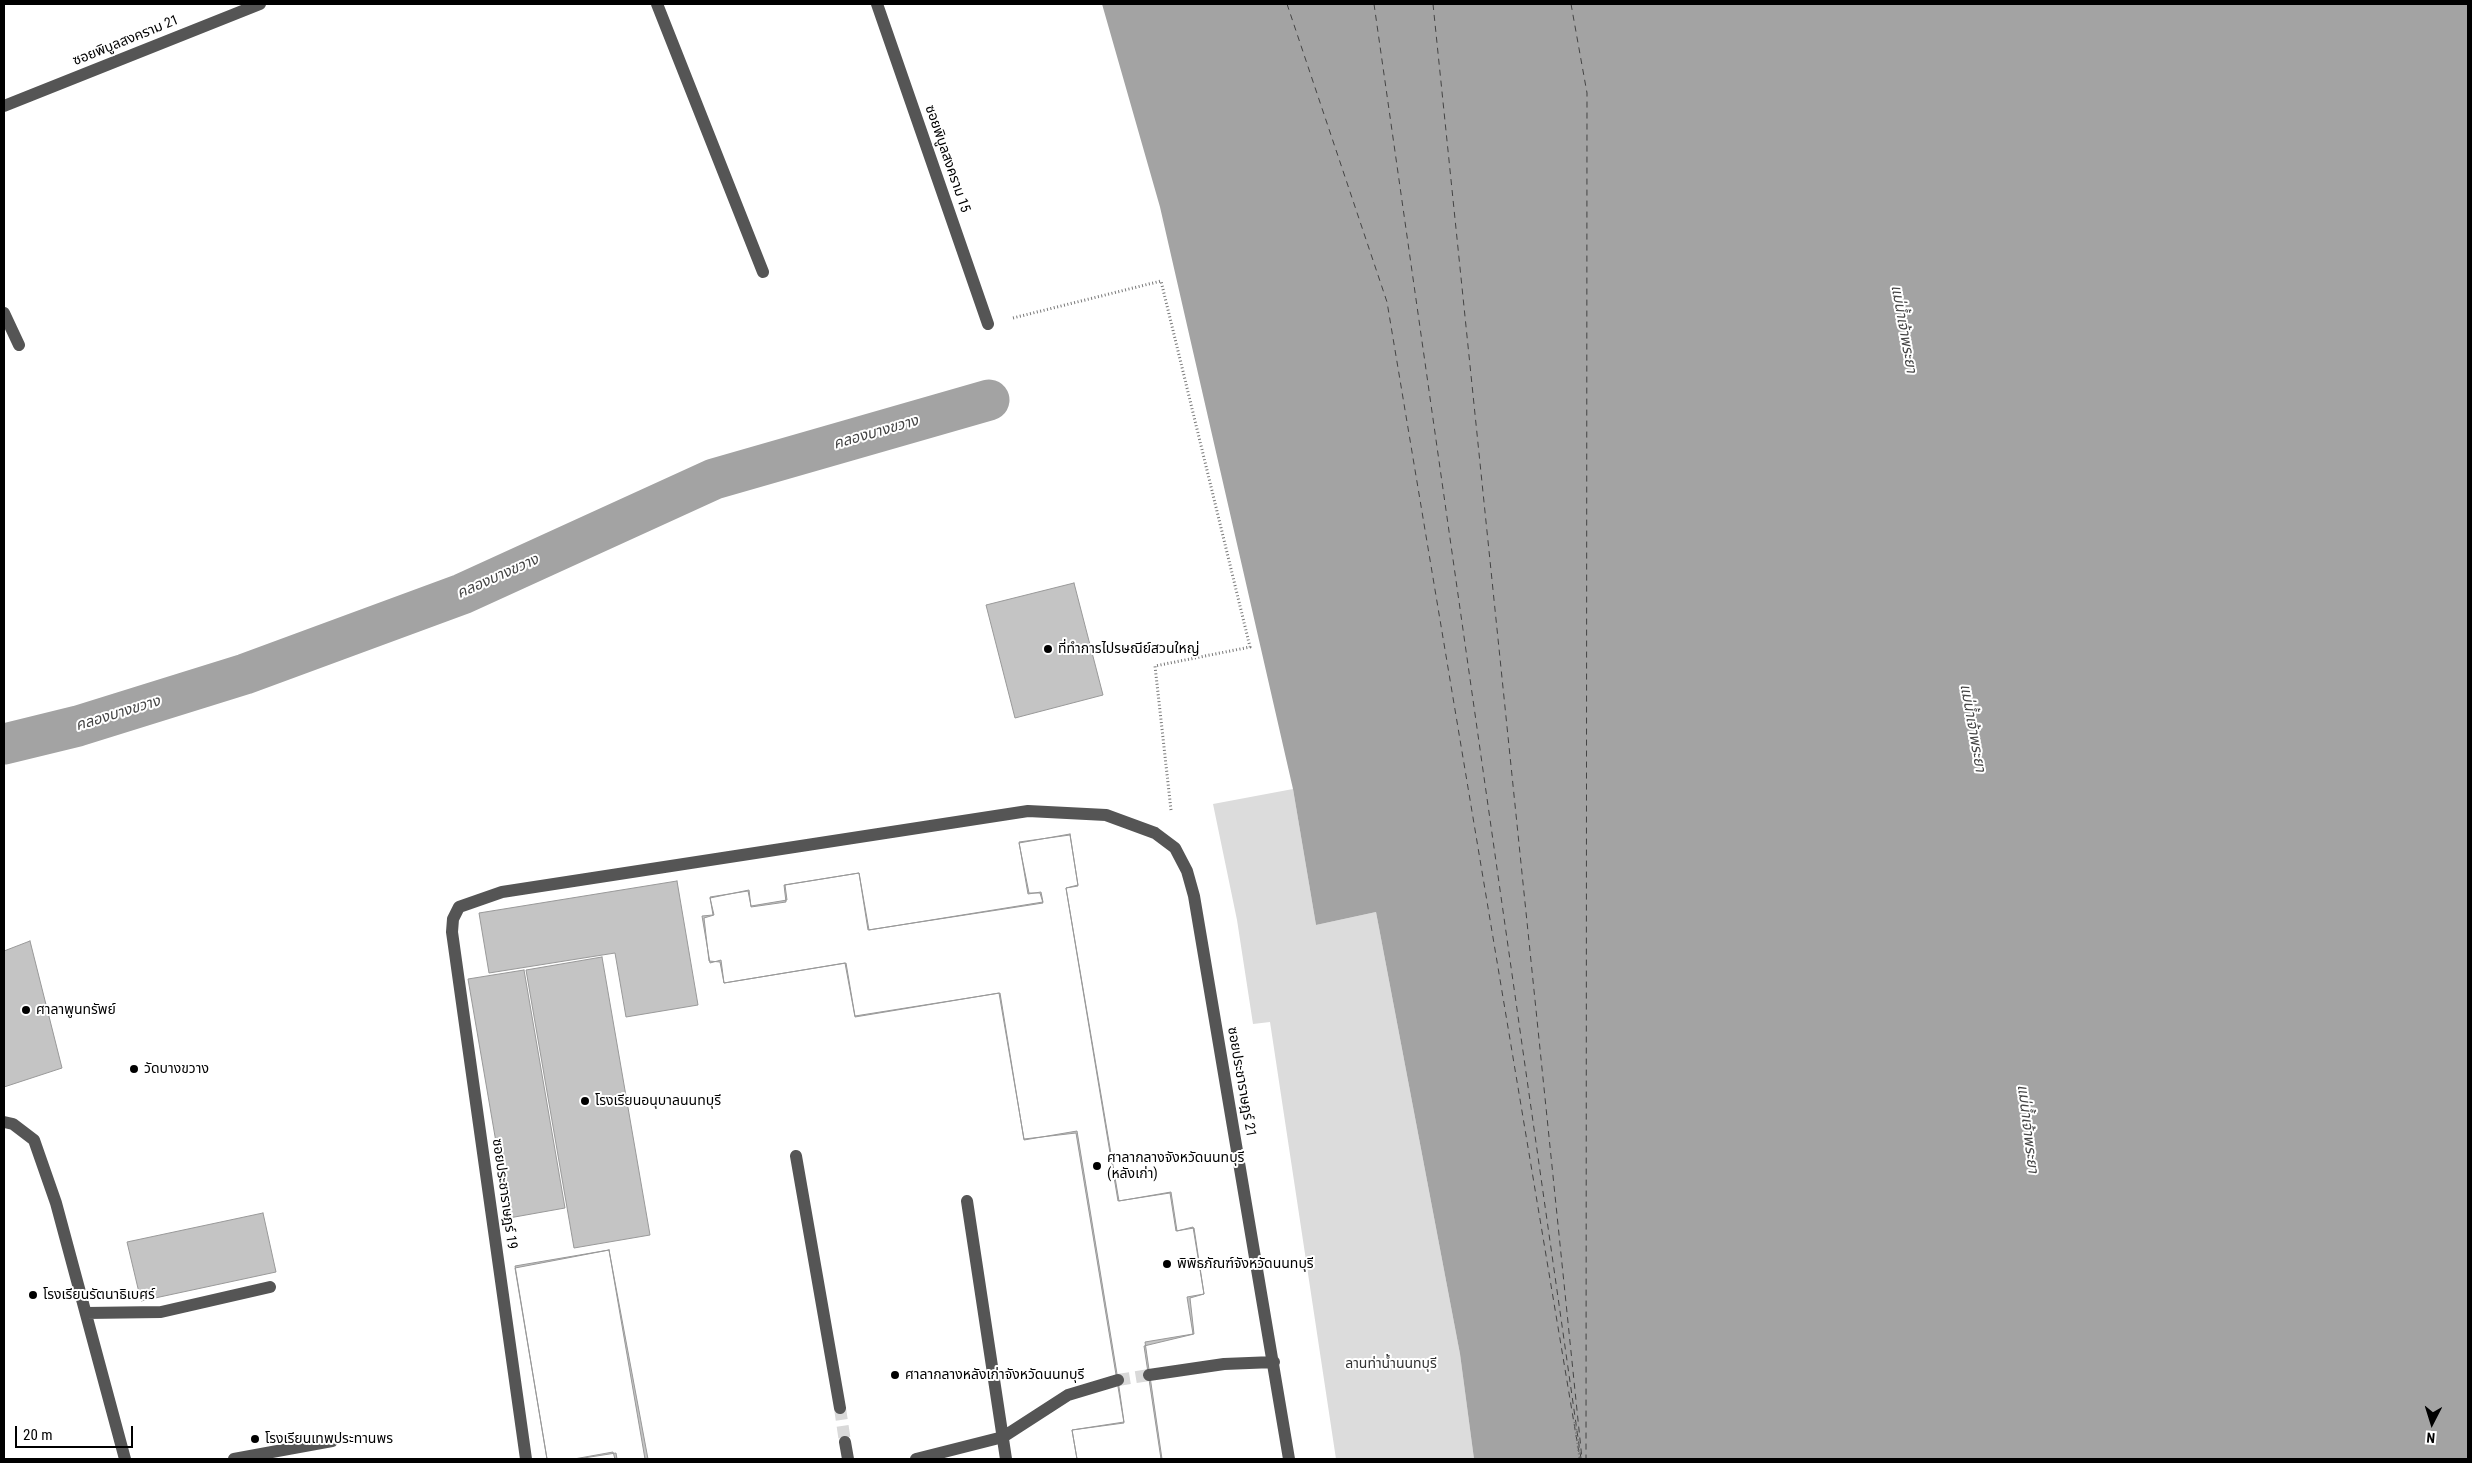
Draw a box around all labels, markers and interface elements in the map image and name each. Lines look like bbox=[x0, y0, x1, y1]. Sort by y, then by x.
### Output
street label: ซอยพิบูลสงคราม 21 bbox=[71, 12, 181, 70]
street label: ซอยพิบูลสงคราม 15 bbox=[921, 103, 973, 215]
water label: แม่น้ำเจ้าพระยา bbox=[1886, 284, 1920, 374]
water label: คลองบางขวาง bbox=[832, 412, 920, 454]
water label: คลองบางขวาง bbox=[454, 551, 542, 603]
place label: ที่ทำการไปรษณีย์สวนใหญ่ bbox=[1058, 641, 1200, 657]
marker: ที่ทำการไปรษณีย์สวนใหญ่ bbox=[1042, 643, 1054, 655]
water label: แม่น้ำเจ้าพระยา bbox=[1955, 683, 1989, 773]
water label: คลองบางขวาง bbox=[74, 693, 162, 735]
place label: ศาลาพูนทรัพย์ bbox=[36, 1002, 116, 1018]
marker: ศาลาพูนทรัพย์ bbox=[20, 1004, 32, 1016]
street label: ซอยประชาราษฎร์ 21 bbox=[1223, 1026, 1259, 1138]
place label: วัดบางขวาง bbox=[144, 1061, 209, 1077]
marker: วัดบางขวาง bbox=[128, 1063, 140, 1075]
water label: แม่น้ำเจ้าพระยา bbox=[2013, 1084, 2041, 1174]
place label: โรงเรียนอนุบาลนนทบุรี bbox=[595, 1093, 721, 1109]
marker: โรงเรียนอนุบาลนนทบุรี bbox=[579, 1095, 591, 1107]
street label: ซอยประชาราษฎร์ 19 bbox=[488, 1138, 520, 1250]
place label: ศาลากลางจังหวัดนนทบุรี (หลังเก่า) bbox=[1107, 1150, 1244, 1182]
marker: ศาลากลางจังหวัดนนทบุรี (หลังเก่า) bbox=[1091, 1160, 1103, 1172]
place label: พิพิธภัณฑ์จังหวัดนนทบุรี bbox=[1177, 1256, 1314, 1272]
marker: พิพิธภัณฑ์จังหวัดนนทบุรี bbox=[1161, 1258, 1173, 1270]
place label: โรงเรียนรัตนาธิเบศร์ bbox=[43, 1287, 155, 1303]
marker: โรงเรียนรัตนาธิเบศร์ bbox=[27, 1289, 39, 1301]
park label: ลานท่าน้ำนนทบุรี bbox=[1345, 1356, 1437, 1372]
place label: ศาลากลางหลังเก่าจังหวัดนนทบุรี bbox=[905, 1367, 1084, 1383]
marker: ศาลากลางหลังเก่าจังหวัดนนทบุรี bbox=[889, 1369, 901, 1381]
north arrow bbox=[2407, 1398, 2457, 1448]
scale bar bbox=[18, 1416, 135, 1448]
text: 20 m bbox=[23, 1426, 53, 1444]
text: N bbox=[2426, 1430, 2436, 1446]
place label: โรงเรียนเทพประทานพร bbox=[265, 1431, 393, 1447]
marker: โรงเรียนเทพประทานพร bbox=[249, 1433, 261, 1445]

